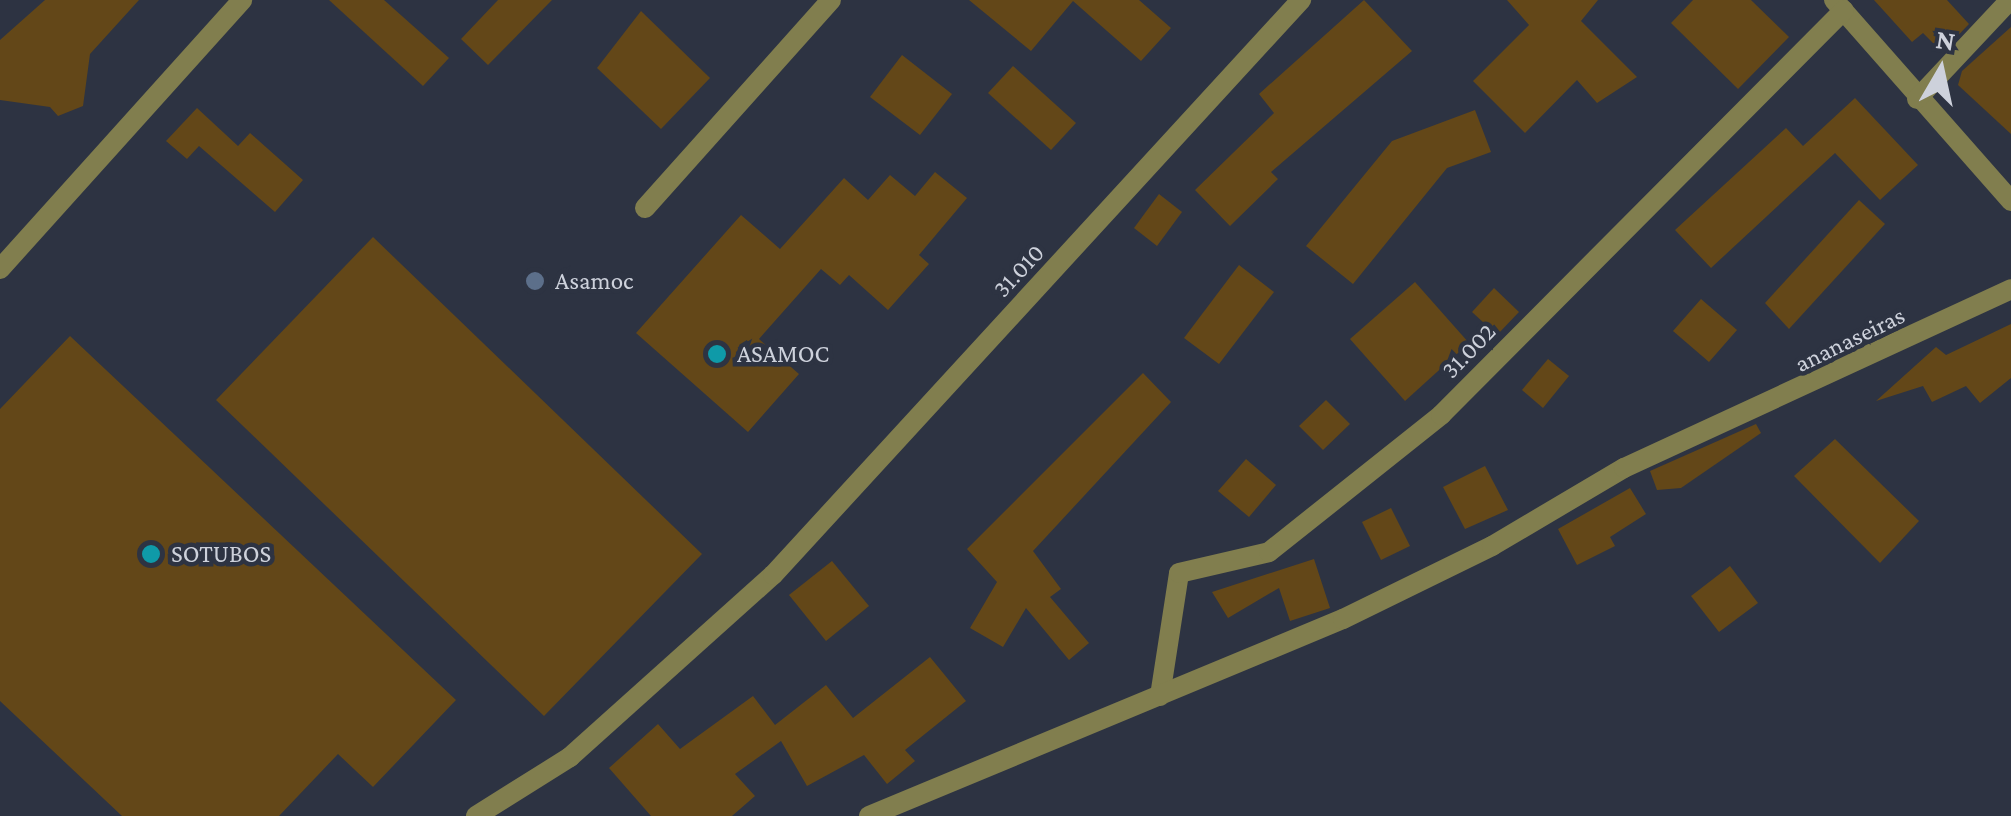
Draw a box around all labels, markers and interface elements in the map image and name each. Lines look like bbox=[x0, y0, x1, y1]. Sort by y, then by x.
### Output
north arrow bbox=[1891, 20, 1991, 120]
text: N bbox=[1934, 23, 1958, 57]
street label: 31.010 bbox=[987, 238, 1051, 304]
place label: Asamoc bbox=[555, 266, 633, 296]
marker: Asamoc bbox=[524, 270, 546, 292]
street label: ananaseiras bbox=[1790, 301, 1910, 379]
street label: 31.002 bbox=[1436, 317, 1502, 385]
place label: ASAMOC bbox=[737, 339, 829, 369]
marker: ASAMOC bbox=[706, 343, 728, 365]
place label: SOTUBOS bbox=[171, 539, 271, 569]
marker: SOTUBOS bbox=[140, 543, 162, 565]

